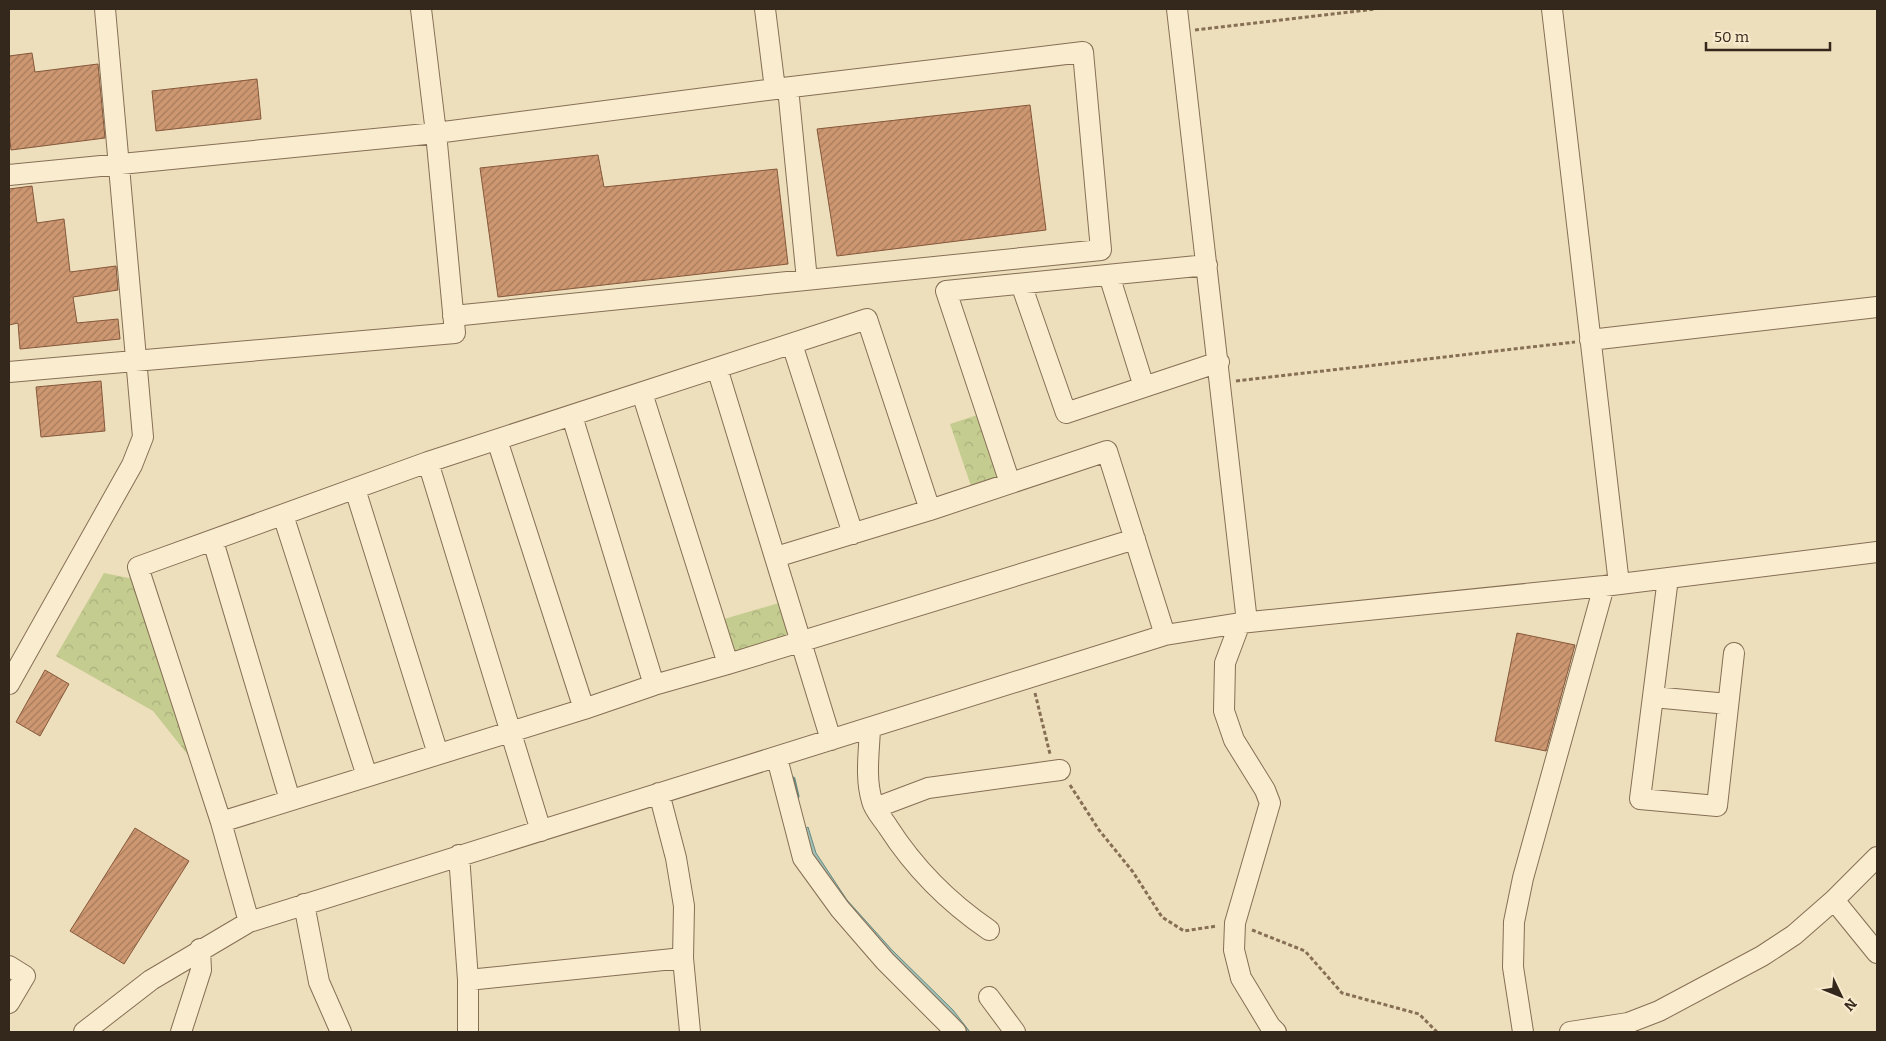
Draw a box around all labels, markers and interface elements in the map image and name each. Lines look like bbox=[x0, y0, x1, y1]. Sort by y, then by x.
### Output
scale bar bbox=[1706, 20, 1830, 52]
text: 50 m bbox=[1714, 28, 1750, 46]
north arrow bbox=[1816, 971, 1866, 1021]
text: N bbox=[1840, 995, 1860, 1014]

